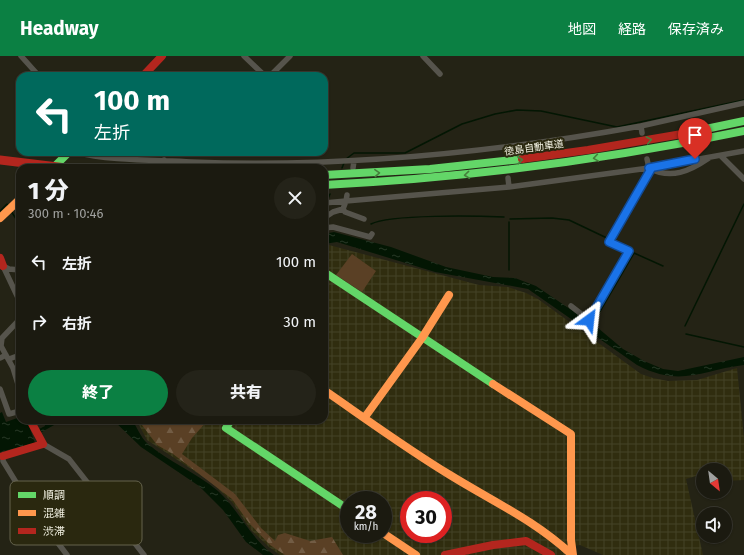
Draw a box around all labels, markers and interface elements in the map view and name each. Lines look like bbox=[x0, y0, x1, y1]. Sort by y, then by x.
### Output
text: Headway bbox=[20, 17, 99, 40]
text: 地図 bbox=[568, 21, 596, 38]
text: 経路 bbox=[618, 21, 646, 38]
text: 保存済み bbox=[668, 21, 724, 38]
text: 100 m bbox=[94, 84, 170, 117]
icon: left bbox=[28, 88, 80, 140]
pin bbox=[678, 118, 712, 159]
text: 左折 bbox=[94, 122, 130, 144]
icon: arrive bbox=[684, 124, 706, 146]
one-way arrow bbox=[646, 136, 652, 145]
street label: 徳島自動車道 bbox=[504, 138, 565, 158]
one-way arrow bbox=[593, 153, 599, 162]
one-way arrow bbox=[517, 156, 523, 165]
one-way arrow bbox=[374, 169, 380, 178]
one-way arrow bbox=[464, 170, 470, 179]
text: 1 分 bbox=[28, 177, 69, 205]
button: close bbox=[274, 177, 316, 219]
text: 300 m · 10:46 bbox=[28, 206, 103, 221]
icon: left bbox=[28, 251, 50, 273]
text: 100 m bbox=[276, 253, 316, 271]
text: 左折 bbox=[62, 255, 92, 273]
position arrow bbox=[568, 299, 610, 341]
icon: right bbox=[28, 311, 50, 333]
text: 30 m bbox=[283, 313, 316, 331]
text: 右折 bbox=[62, 315, 92, 333]
button: 終了 bbox=[28, 370, 168, 416]
button: 共有 bbox=[176, 370, 316, 416]
north arrow bbox=[696, 463, 732, 499]
map controls bbox=[696, 463, 732, 543]
legend bbox=[10, 481, 142, 545]
text: 順調 bbox=[43, 489, 65, 502]
speed limit sign: 30 bbox=[400, 491, 452, 543]
text: 28 bbox=[355, 500, 377, 524]
text: 混雑 bbox=[43, 507, 65, 520]
button: sound bbox=[696, 507, 732, 543]
text: km/h bbox=[354, 521, 378, 533]
text: 渋滞 bbox=[43, 525, 65, 538]

